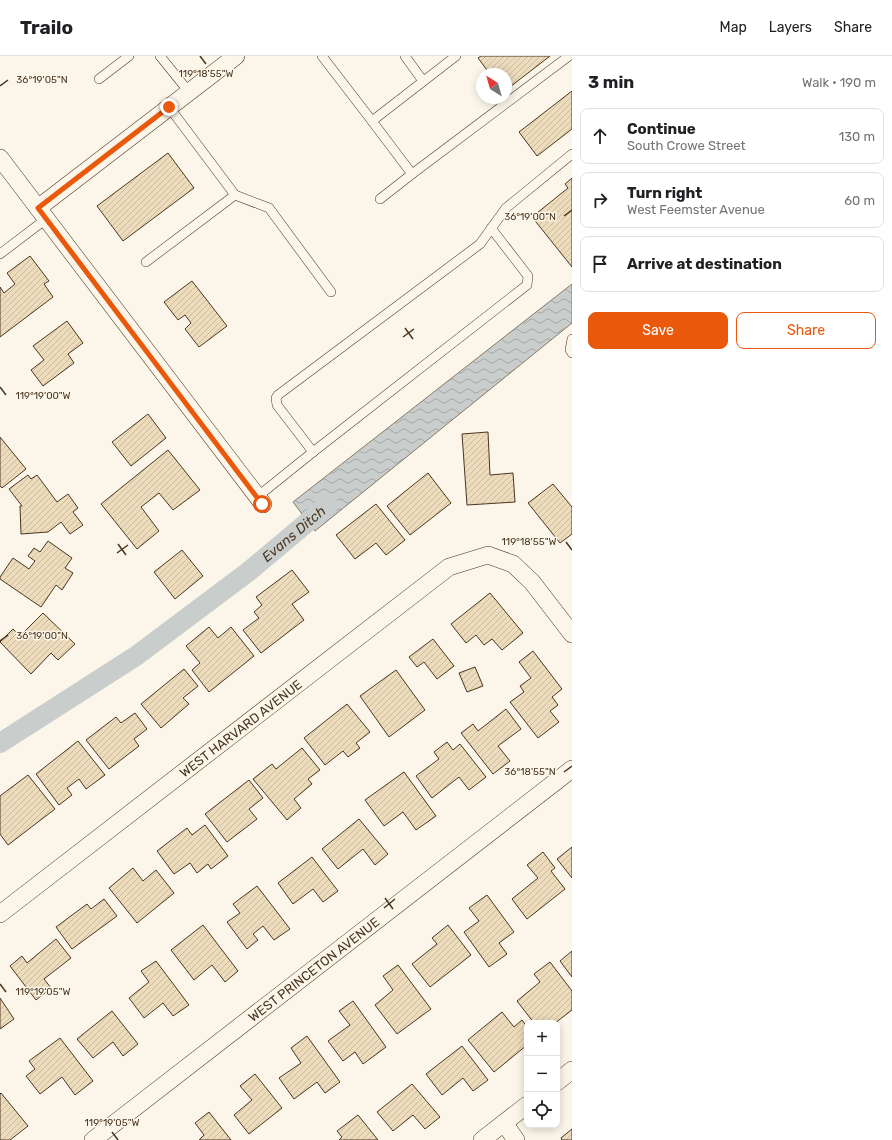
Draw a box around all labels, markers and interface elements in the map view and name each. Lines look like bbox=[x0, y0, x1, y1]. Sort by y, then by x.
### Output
text: Trailo bbox=[20, 16, 73, 39]
text: Map bbox=[720, 19, 747, 36]
text: Layers bbox=[769, 19, 812, 36]
text: Share bbox=[834, 19, 872, 36]
text: 119°18'55"W bbox=[179, 68, 233, 80]
north arrow bbox=[476, 68, 512, 104]
text: 3 min bbox=[588, 72, 634, 92]
text: 36°19'05"N bbox=[16, 74, 68, 86]
text: Walk · 190 m bbox=[802, 75, 876, 90]
route end bbox=[160, 98, 178, 116]
text: Continue bbox=[627, 120, 696, 138]
icon: ahead bbox=[589, 125, 611, 147]
text: 130 m bbox=[839, 129, 875, 144]
text: South Crowe Street bbox=[627, 138, 746, 153]
text: Turn right bbox=[627, 184, 702, 202]
icon: right bbox=[589, 189, 611, 211]
text: 60 m bbox=[844, 193, 875, 208]
text: West Feemster Avenue bbox=[627, 202, 765, 217]
text: 36°19'00"N bbox=[504, 211, 556, 223]
icon: arrive bbox=[589, 253, 611, 275]
text: Arrive at destination bbox=[627, 255, 782, 273]
button: Save bbox=[588, 312, 728, 349]
button: Share bbox=[736, 312, 876, 349]
text: 119°19'00"W bbox=[15, 390, 71, 402]
route start bbox=[253, 495, 271, 513]
water label: Evans Ditch bbox=[259, 503, 329, 566]
text: 119°18'55"W bbox=[502, 536, 556, 548]
text: 36°19'00"N bbox=[16, 630, 68, 642]
street label: WEST HARVARD AVENUE bbox=[177, 676, 305, 780]
text: 36°18'55"N bbox=[504, 766, 556, 778]
street label: WEST PRINCETON AVENUE bbox=[246, 914, 382, 1025]
text: 119°19'05"W bbox=[16, 986, 70, 998]
map controls bbox=[524, 1020, 560, 1128]
button: + bbox=[524, 1020, 560, 1056]
button: − bbox=[524, 1056, 560, 1092]
button: locate bbox=[524, 1092, 560, 1128]
text: 119°19'05"W bbox=[85, 1117, 139, 1129]

